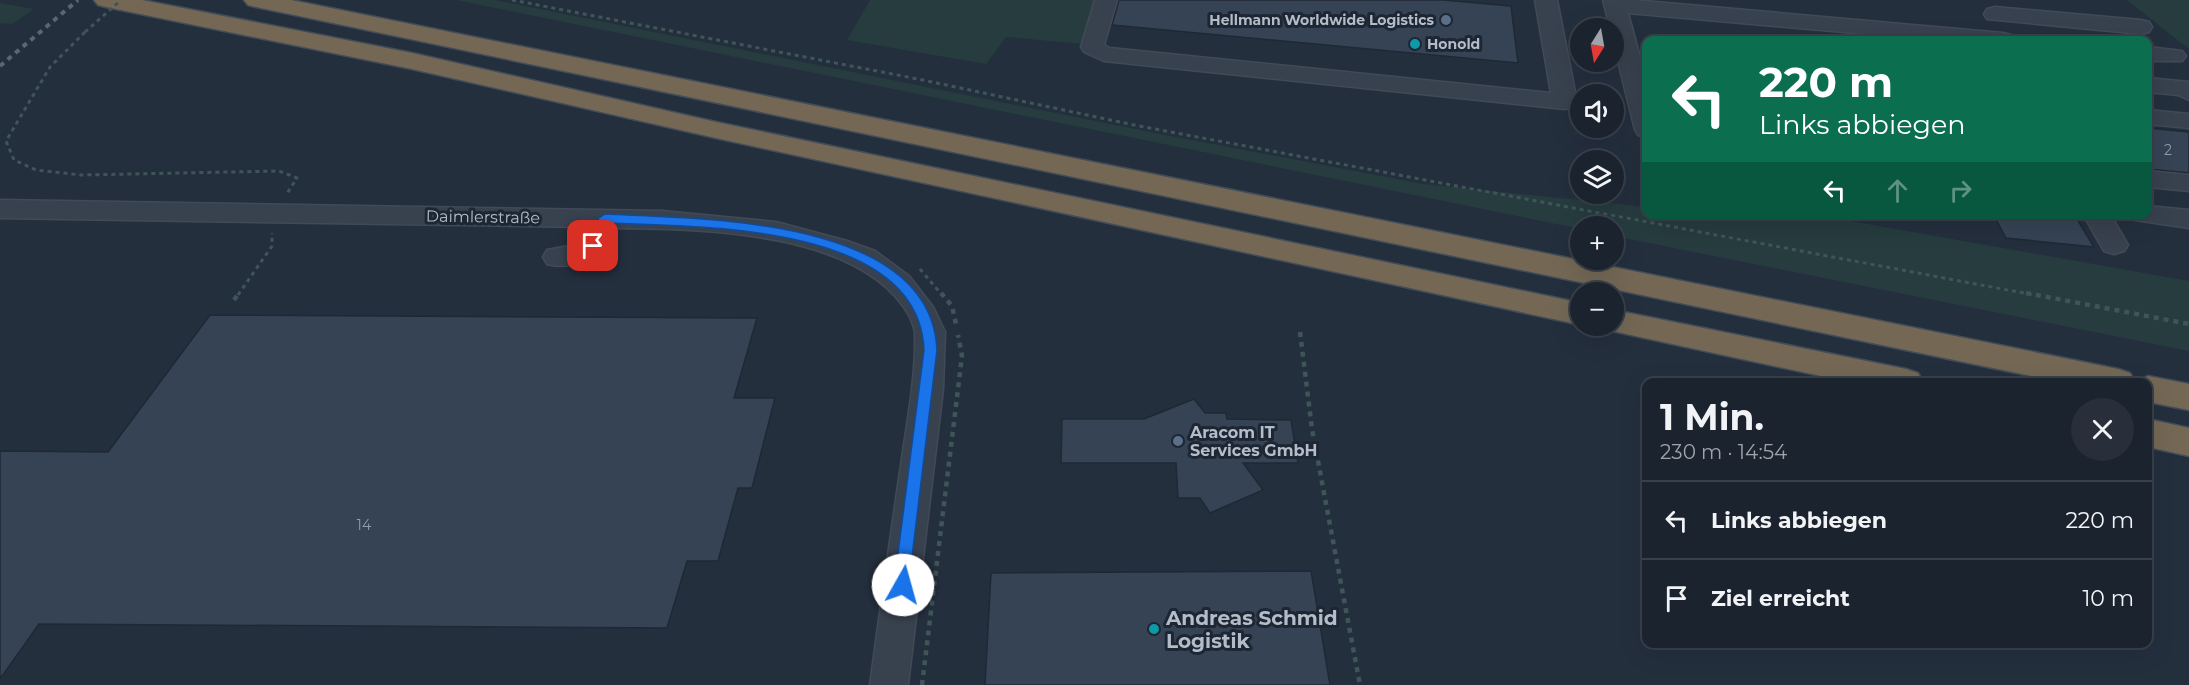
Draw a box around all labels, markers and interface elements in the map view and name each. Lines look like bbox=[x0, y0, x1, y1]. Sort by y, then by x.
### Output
place label: Hellmann Worldwide Logistics bbox=[1209, 11, 1435, 29]
marker: Hellmann Worldwide Logistics bbox=[1439, 13, 1453, 27]
north arrow bbox=[1570, 18, 1624, 72]
map controls bbox=[1570, 18, 1624, 336]
place label: Honold bbox=[1427, 35, 1480, 53]
marker: Honold bbox=[1408, 37, 1422, 51]
text: 220 m bbox=[1759, 56, 1893, 108]
icon: left bbox=[1660, 60, 1738, 138]
button: sound bbox=[1570, 84, 1624, 138]
text: Links abbiegen bbox=[1759, 108, 1966, 141]
house number: 2 bbox=[2164, 141, 2172, 159]
button: layers bbox=[1570, 150, 1624, 204]
icon: left bbox=[1818, 174, 1851, 207]
icon: ahead bbox=[1881, 174, 1914, 207]
icon: right bbox=[1944, 174, 1977, 207]
street label: Daimlerstraße bbox=[426, 207, 540, 227]
button: + bbox=[1570, 216, 1624, 270]
pin bbox=[567, 220, 618, 271]
icon: arrive bbox=[576, 229, 609, 262]
button: − bbox=[1570, 282, 1624, 336]
text: 1 Min. bbox=[1660, 395, 1764, 439]
button: close bbox=[2071, 398, 2134, 461]
place label: Aracom IT Services GmbH bbox=[1189, 423, 1317, 460]
marker: Aracom IT Services GmbH bbox=[1171, 434, 1185, 448]
text: 230 m · 14:54 bbox=[1660, 440, 1787, 464]
icon: left bbox=[1660, 504, 1693, 537]
text: Links abbiegen bbox=[1711, 507, 1887, 534]
text: 220 m bbox=[2065, 507, 2134, 534]
house number: 14 bbox=[357, 516, 372, 534]
position arrow bbox=[871, 553, 935, 617]
icon: arrive bbox=[1660, 582, 1693, 615]
text: Ziel erreicht bbox=[1711, 585, 1850, 612]
text: 10 m bbox=[2082, 585, 2134, 612]
place label: Andreas Schmid Logistik bbox=[1165, 606, 1338, 653]
marker: Andreas Schmid Logistik bbox=[1147, 622, 1161, 636]

